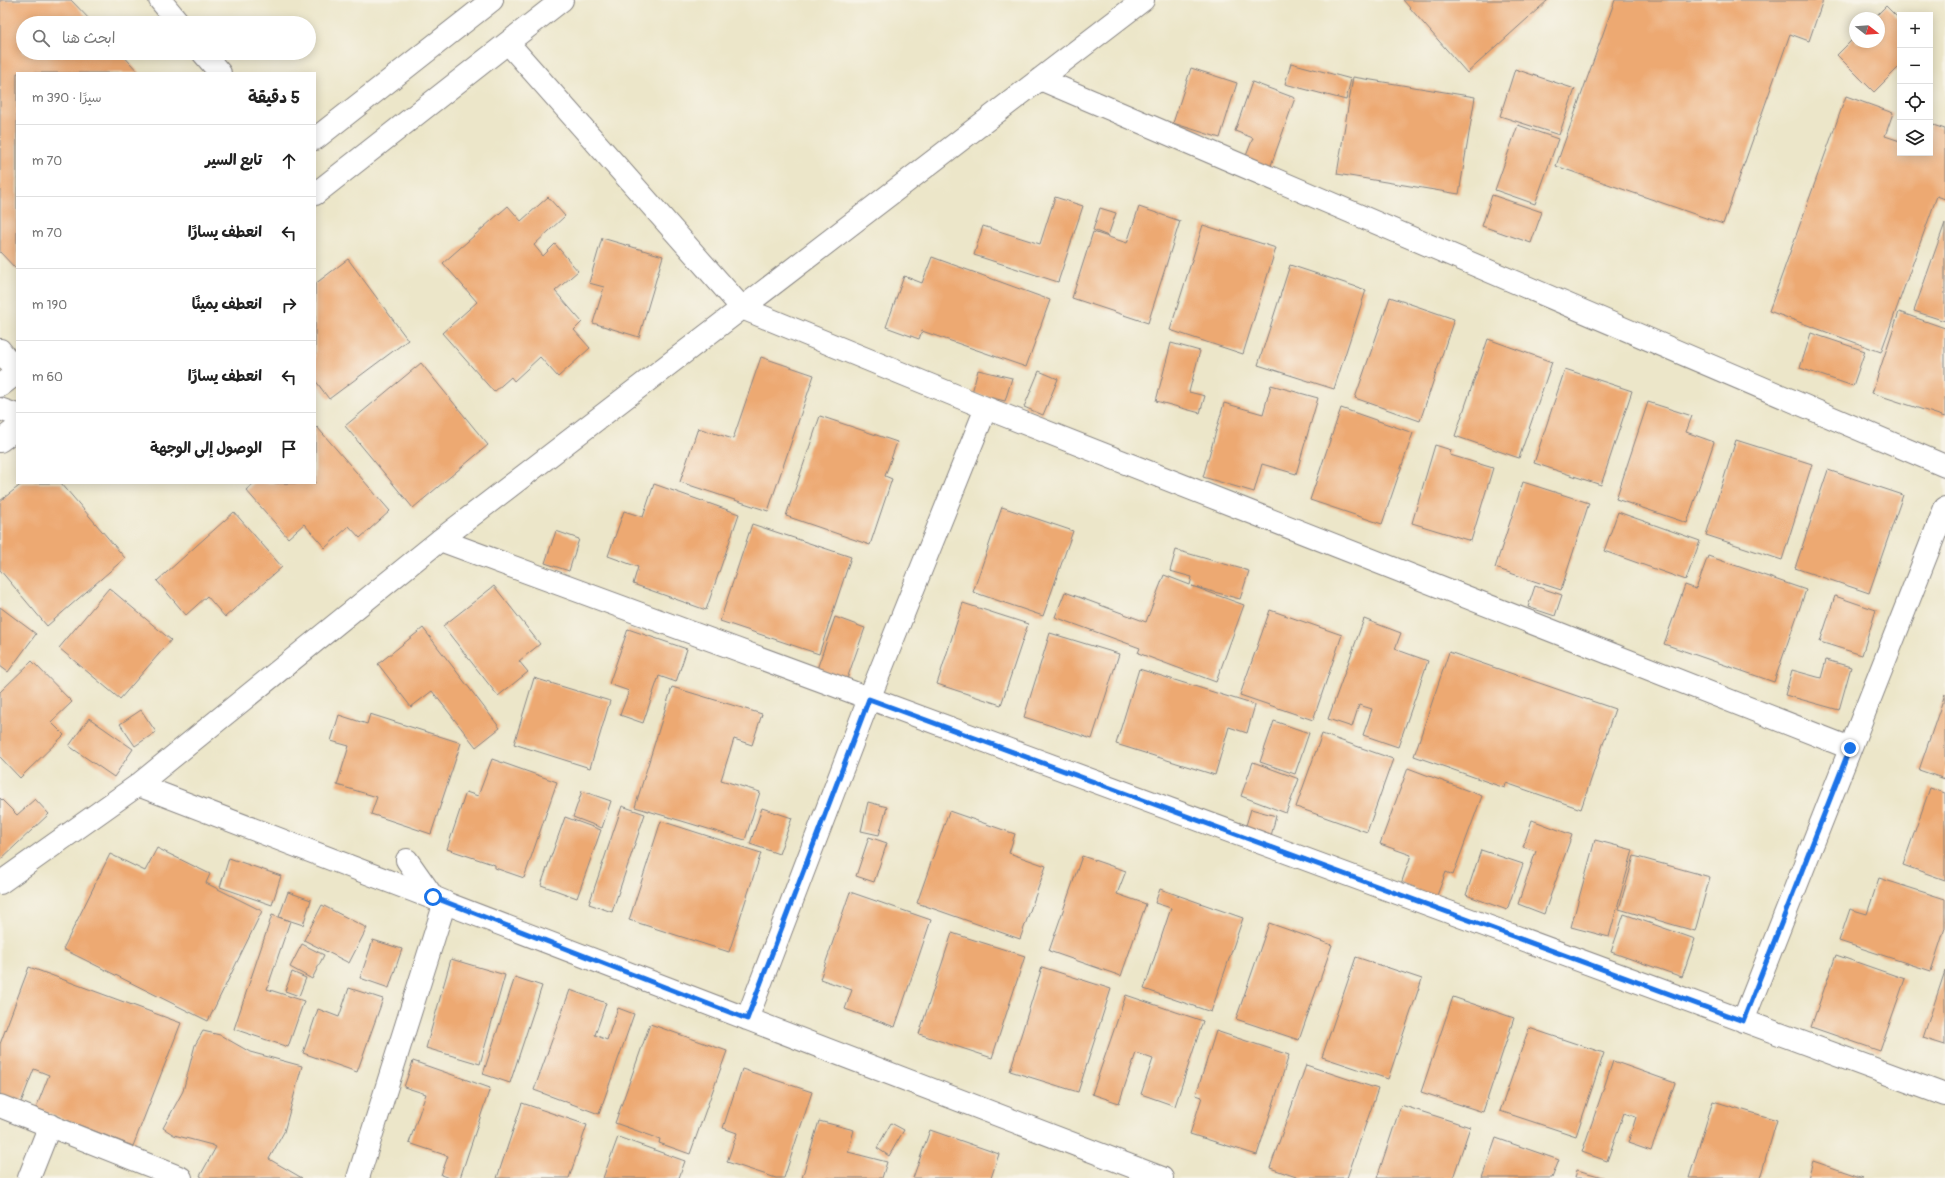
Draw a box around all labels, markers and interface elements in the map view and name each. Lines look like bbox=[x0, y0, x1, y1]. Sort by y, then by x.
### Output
north arrow bbox=[1849, 12, 1885, 48]
map controls bbox=[1897, 12, 1933, 156]
button: + bbox=[1897, 12, 1933, 48]
search box bbox=[16, 16, 316, 60]
icon: search bbox=[30, 27, 52, 49]
text: ابحث هنا bbox=[62, 29, 115, 48]
button: − bbox=[1897, 48, 1933, 84]
button: locate bbox=[1897, 84, 1933, 120]
text: 5 دقيقة bbox=[248, 87, 300, 108]
text: سيرًا · 390 m bbox=[32, 90, 102, 106]
button: layers bbox=[1897, 120, 1933, 156]
icon: ahead bbox=[278, 150, 300, 172]
text: تابع السير bbox=[205, 151, 262, 170]
text: 70 m bbox=[32, 153, 62, 169]
icon: left bbox=[278, 222, 300, 244]
text: انعطف يسارًا bbox=[188, 223, 262, 242]
text: 70 m bbox=[32, 225, 62, 241]
icon: right bbox=[278, 294, 300, 316]
text: انعطف يمينًا bbox=[192, 295, 262, 314]
text: 190 m bbox=[32, 297, 67, 313]
icon: left bbox=[278, 366, 300, 388]
text: انعطف يسارًا bbox=[188, 367, 262, 386]
text: 60 m bbox=[32, 369, 63, 385]
icon: arrive bbox=[278, 438, 300, 460]
text: الوصول إلى الوجهة bbox=[150, 439, 262, 458]
route end bbox=[1841, 739, 1859, 757]
route start bbox=[424, 888, 442, 906]

